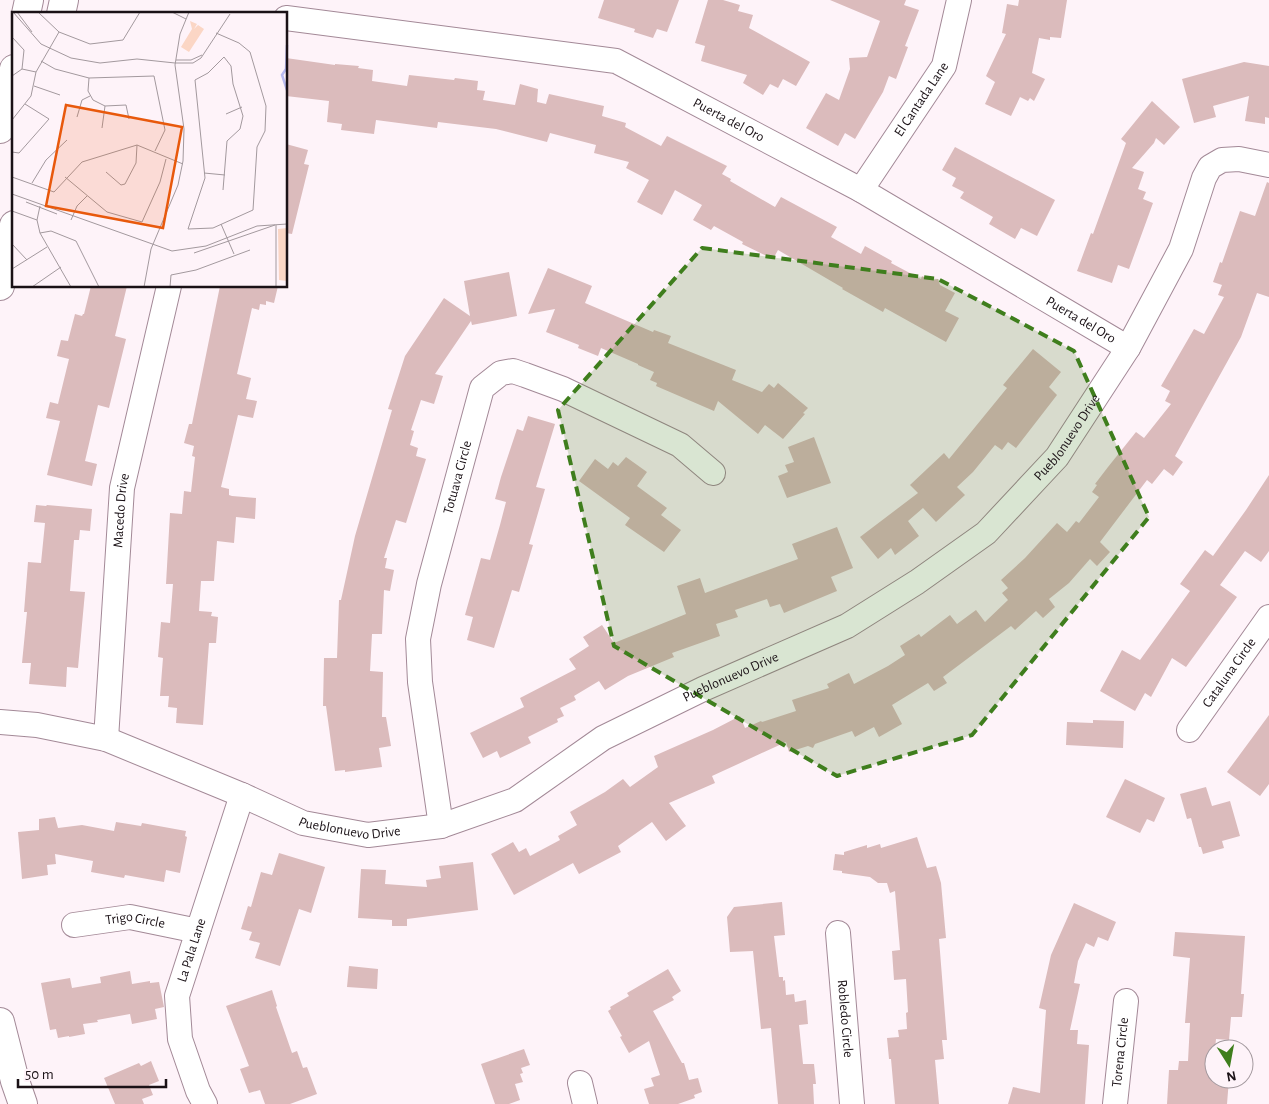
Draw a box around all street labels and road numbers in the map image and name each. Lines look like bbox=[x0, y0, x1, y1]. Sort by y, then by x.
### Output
street label: El Cantada Lane bbox=[892, 60, 951, 139]
street label: Puerta del Oro bbox=[691, 96, 767, 145]
street label: Puerta del Oro bbox=[1043, 294, 1118, 346]
street label: Pueblonuevo Drive bbox=[1032, 392, 1103, 484]
street label: Totuava Circle bbox=[441, 439, 474, 516]
street label: Macedo Drive bbox=[111, 472, 132, 548]
street label: Cataluna Circle bbox=[1200, 635, 1259, 710]
street label: Pueblonuevo Drive bbox=[681, 650, 781, 705]
street label: Pueblonuevo Drive bbox=[296, 815, 401, 842]
street label: Trigo Circle bbox=[104, 910, 166, 931]
street label: La Pala Lane bbox=[175, 917, 209, 984]
street label: Robledo Circle bbox=[835, 979, 855, 1058]
street label: Torena Circle bbox=[1110, 1017, 1131, 1088]

